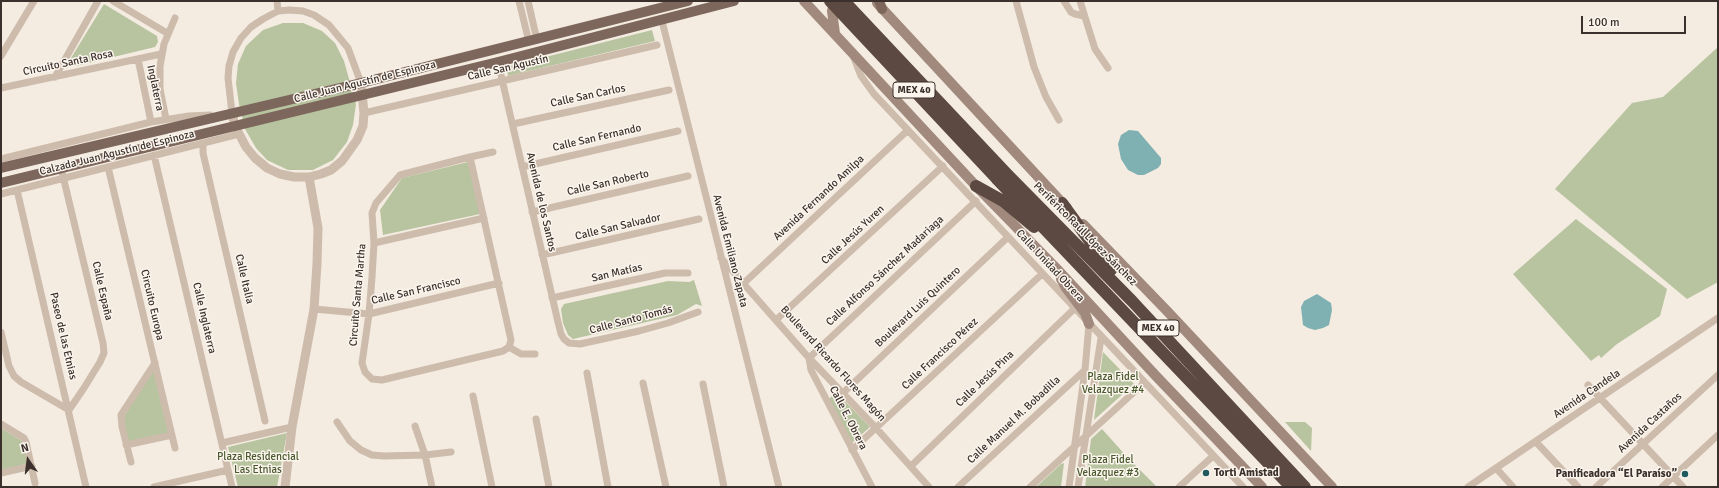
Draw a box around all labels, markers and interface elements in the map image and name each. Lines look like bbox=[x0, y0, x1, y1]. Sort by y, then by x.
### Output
scale bar bbox=[1583, 8, 1688, 34]
text: 100 m bbox=[1588, 15, 1620, 30]
street label: Circuito Santa Rosa bbox=[22, 47, 114, 79]
street label: Calle San Agustín bbox=[466, 52, 550, 84]
street label: Calle Juan Agustín de Espinoza bbox=[293, 58, 437, 106]
street label: Inglaterra bbox=[144, 64, 166, 112]
street label: Calle San Carlos bbox=[549, 82, 627, 110]
road number: MEX 40 bbox=[893, 82, 935, 98]
street label: Calle San Fernando bbox=[551, 121, 643, 155]
street label: Calzada Juan Agustín de Espinoza bbox=[38, 127, 196, 179]
street label: Avenida de los Santos bbox=[523, 151, 559, 253]
street label: Avenida Fernando Amilpa bbox=[771, 152, 867, 244]
street label: Calle San Roberto bbox=[566, 167, 650, 199]
street label: Periférico Raúl López Sánchez bbox=[1030, 179, 1140, 289]
street label: Avenida Emiliano Zapata bbox=[710, 193, 750, 309]
street label: Calle Jesús Yuren bbox=[819, 202, 887, 268]
street label: Calle San Salvador bbox=[574, 211, 662, 243]
street label: Calle Alfonso Sánchez Madariaga bbox=[823, 213, 947, 329]
street label: Calle Unidad Obrera bbox=[1013, 227, 1087, 305]
street label: Circuito Santa Martha bbox=[347, 243, 369, 347]
street label: Calle Italia bbox=[232, 253, 256, 305]
street label: Calle España bbox=[89, 260, 115, 322]
street label: San Matías bbox=[590, 261, 644, 285]
street label: Boulevard Luis Quintero bbox=[872, 264, 964, 350]
street label: Circuito Europa bbox=[137, 268, 167, 342]
street label: Calle San Francisco bbox=[370, 274, 462, 308]
street label: Calle Inglaterra bbox=[189, 281, 219, 355]
street label: Paseo de las Etnias bbox=[47, 291, 79, 381]
street label: Calle Santo Tomás bbox=[588, 303, 674, 337]
street label: Boulevard Ricardo Flores Magón bbox=[778, 303, 888, 425]
street label: Calle Francisco Pérez bbox=[899, 315, 981, 393]
road number: MEX 40 bbox=[1137, 320, 1179, 336]
street label: Calle Jesús Pina bbox=[953, 348, 1017, 410]
street label: Avenida Candela bbox=[1551, 367, 1623, 421]
park label: Plaza Fidel Velazquez #4 bbox=[1082, 370, 1144, 396]
street label: Calle Manuel M. Bobadilla bbox=[965, 373, 1063, 467]
street label: Calle E. Obrera bbox=[826, 384, 870, 452]
street label: Avenida Castaños bbox=[1615, 390, 1685, 456]
north arrow bbox=[8, 440, 48, 480]
text: N bbox=[20, 441, 30, 455]
park label: Plaza Residencial Las Etnias bbox=[217, 450, 299, 476]
park label: Plaza Fidel Velazquez #3 bbox=[1077, 453, 1139, 479]
place label: Torti Amistad bbox=[1214, 466, 1279, 480]
place label: Panificadora “El Paraíso” bbox=[1555, 467, 1677, 481]
marker: Torti Amistad bbox=[1201, 468, 1211, 478]
marker: Panificadora “El Paraíso” bbox=[1680, 469, 1690, 479]

